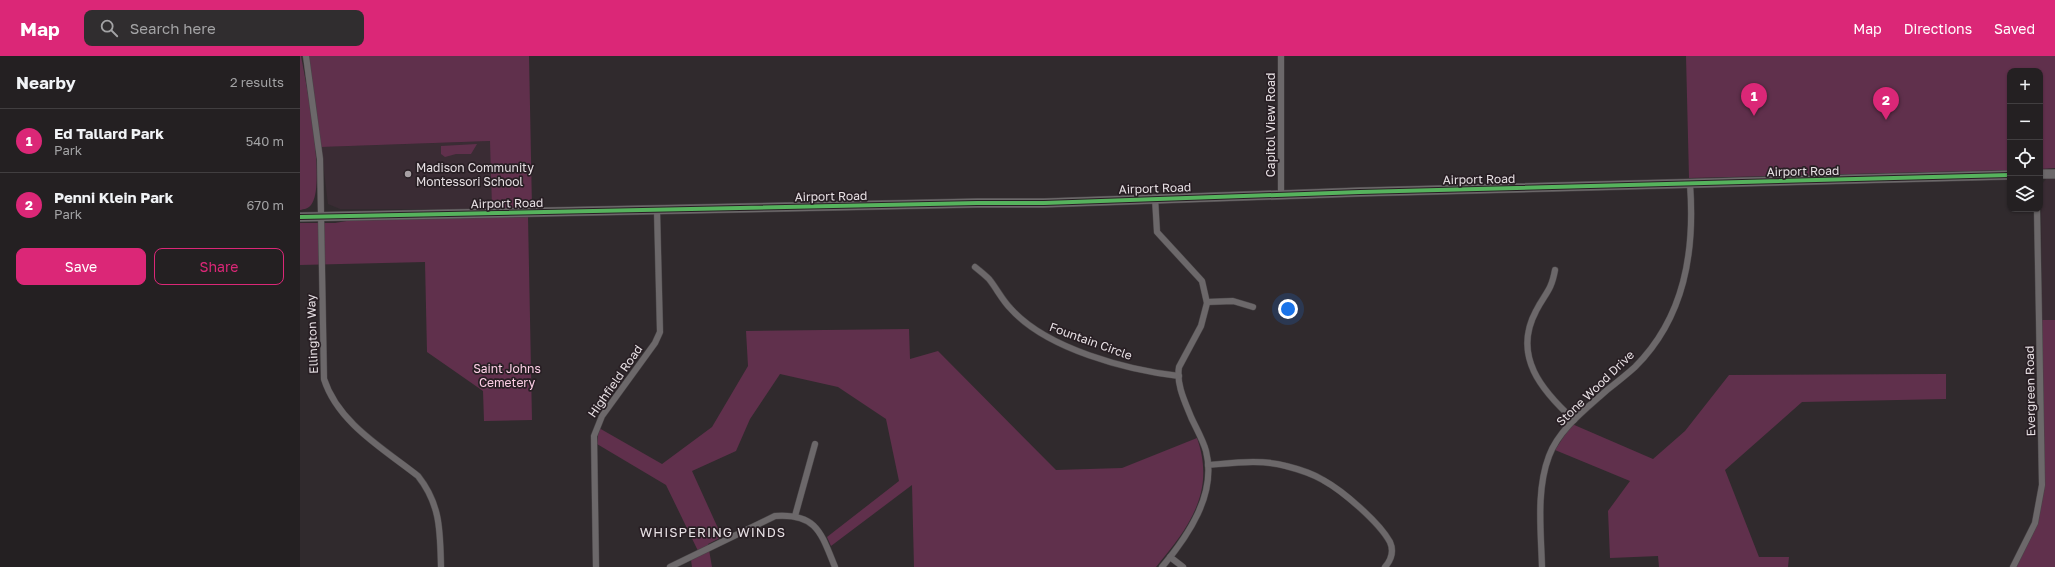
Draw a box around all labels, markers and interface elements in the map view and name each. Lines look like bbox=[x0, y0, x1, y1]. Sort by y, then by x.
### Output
search box bbox=[84, 10, 364, 46]
text: Map bbox=[20, 17, 60, 40]
icon: search bbox=[98, 17, 120, 39]
text: Search here bbox=[130, 19, 216, 37]
text: Map bbox=[1853, 20, 1882, 37]
text: Directions bbox=[1904, 20, 1972, 37]
text: Saved bbox=[1994, 20, 2035, 37]
map controls bbox=[2007, 68, 2043, 212]
button: + bbox=[2007, 68, 2043, 104]
text: Nearby bbox=[16, 72, 76, 93]
street label: Capitol View Road bbox=[1263, 73, 1278, 177]
text: 2 results bbox=[230, 74, 284, 90]
pin: 1 bbox=[1741, 83, 1767, 116]
pin: 2 bbox=[1873, 87, 1899, 120]
button: − bbox=[2007, 104, 2043, 140]
text: Ed Tallard Park bbox=[54, 124, 164, 142]
text: 1 bbox=[26, 133, 32, 149]
text: 540 m bbox=[246, 133, 284, 149]
button: locate bbox=[2007, 140, 2043, 176]
text: Park bbox=[54, 142, 82, 158]
place label: Madison Community Montessori School bbox=[416, 160, 534, 189]
street label: Airport Road bbox=[1767, 163, 1839, 179]
marker: Madison Community Montessori School bbox=[403, 169, 413, 179]
street label: Airport Road bbox=[1443, 171, 1515, 187]
button: layers bbox=[2007, 176, 2043, 212]
street label: Airport Road bbox=[1118, 179, 1192, 197]
text: Penni Klein Park bbox=[54, 188, 173, 206]
street label: Airport Road bbox=[795, 188, 867, 204]
street label: Airport Road bbox=[471, 195, 543, 211]
text: 2 bbox=[25, 197, 33, 213]
text: 670 m bbox=[246, 197, 284, 213]
text: Park bbox=[54, 206, 82, 222]
button: Save bbox=[16, 248, 146, 285]
button: Share bbox=[154, 248, 284, 285]
street label: Ellington Way bbox=[303, 294, 321, 374]
your location bbox=[1278, 299, 1298, 319]
street label: Fountain Circle bbox=[1048, 319, 1135, 363]
street label: Highfield Road bbox=[584, 342, 646, 420]
street label: Evergreen Road bbox=[2022, 345, 2038, 437]
street label: Stone Wood Drive bbox=[1553, 347, 1637, 429]
park label: Saint Johns Cemetery bbox=[473, 361, 541, 390]
district label: WHISPERING WINDS bbox=[640, 524, 786, 540]

